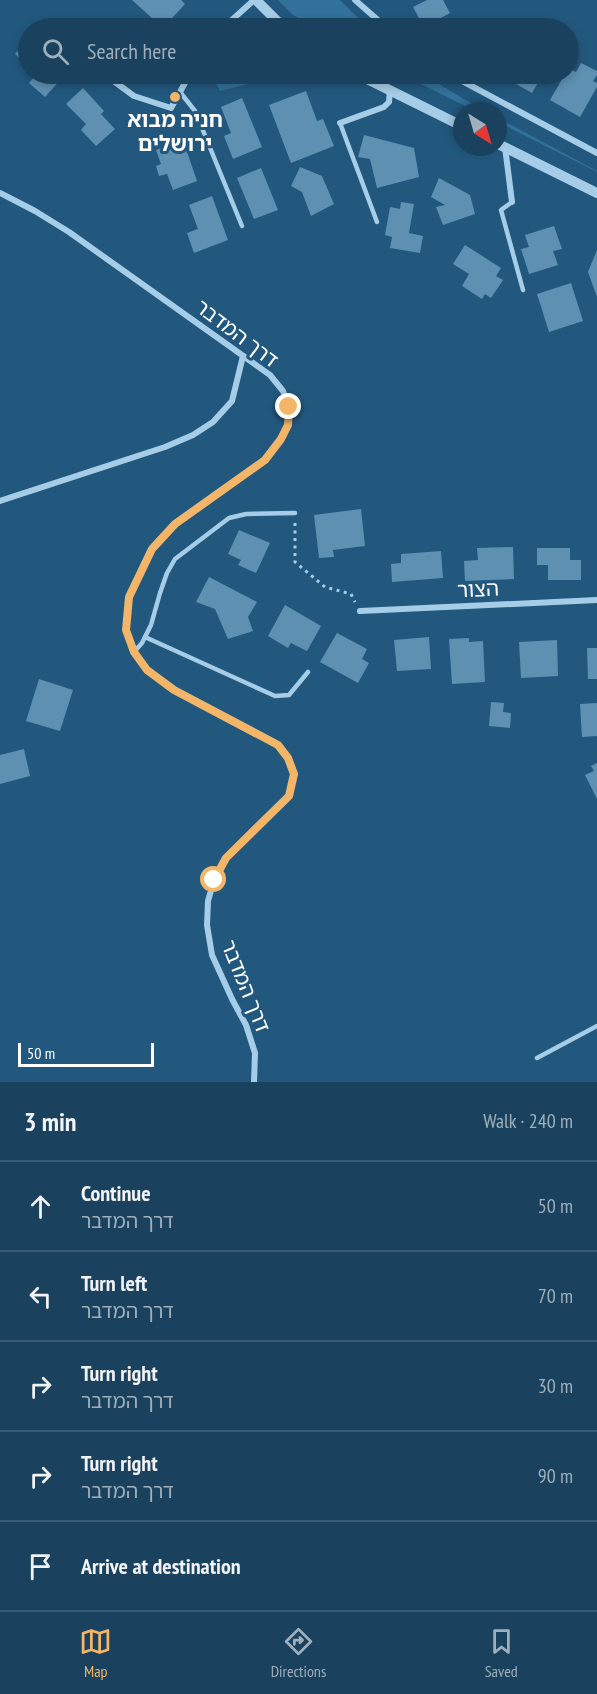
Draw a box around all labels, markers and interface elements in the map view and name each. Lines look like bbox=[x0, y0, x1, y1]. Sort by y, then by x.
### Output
search box bbox=[18, 18, 579, 84]
icon: search bbox=[39, 35, 72, 68]
text: Search here bbox=[87, 37, 176, 65]
marker: חניה מבוא ירושלים bbox=[168, 90, 182, 104]
north arrow bbox=[453, 102, 507, 156]
place label: חניה מבוא ירושלים bbox=[127, 106, 223, 157]
street label: דרך המדבר bbox=[190, 293, 284, 373]
route end bbox=[275, 393, 301, 419]
street label: הצור bbox=[456, 574, 500, 604]
route start bbox=[200, 866, 226, 892]
street label: דרך המדבר bbox=[215, 936, 277, 1036]
scale bar bbox=[18, 1040, 154, 1068]
text: 50 m bbox=[27, 1043, 55, 1063]
text: 3 min bbox=[24, 1105, 77, 1138]
text: Walk · 240 m bbox=[483, 1108, 573, 1134]
text: Continue bbox=[81, 1179, 151, 1207]
icon: ahead bbox=[24, 1190, 57, 1223]
text: 50 m bbox=[538, 1193, 573, 1219]
text: דרך המדבר bbox=[81, 1208, 174, 1234]
text: Turn left bbox=[81, 1269, 147, 1297]
icon: left bbox=[24, 1280, 57, 1313]
text: 70 m bbox=[538, 1283, 573, 1309]
text: דרך המדבר bbox=[81, 1298, 174, 1324]
text: Turn right bbox=[81, 1359, 158, 1387]
icon: right bbox=[24, 1370, 57, 1403]
text: 30 m bbox=[538, 1373, 573, 1399]
text: דרך המדבר bbox=[81, 1388, 174, 1414]
text: Turn right bbox=[81, 1449, 158, 1477]
icon: right bbox=[24, 1460, 57, 1493]
text: 90 m bbox=[538, 1463, 573, 1489]
text: דרך המדבר bbox=[81, 1478, 174, 1504]
icon: arrive bbox=[24, 1550, 57, 1583]
text: Arrive at destination bbox=[81, 1552, 241, 1580]
tab: Map bbox=[79, 1625, 112, 1681]
tab: Directions bbox=[271, 1625, 326, 1681]
tab: Saved bbox=[485, 1625, 518, 1681]

